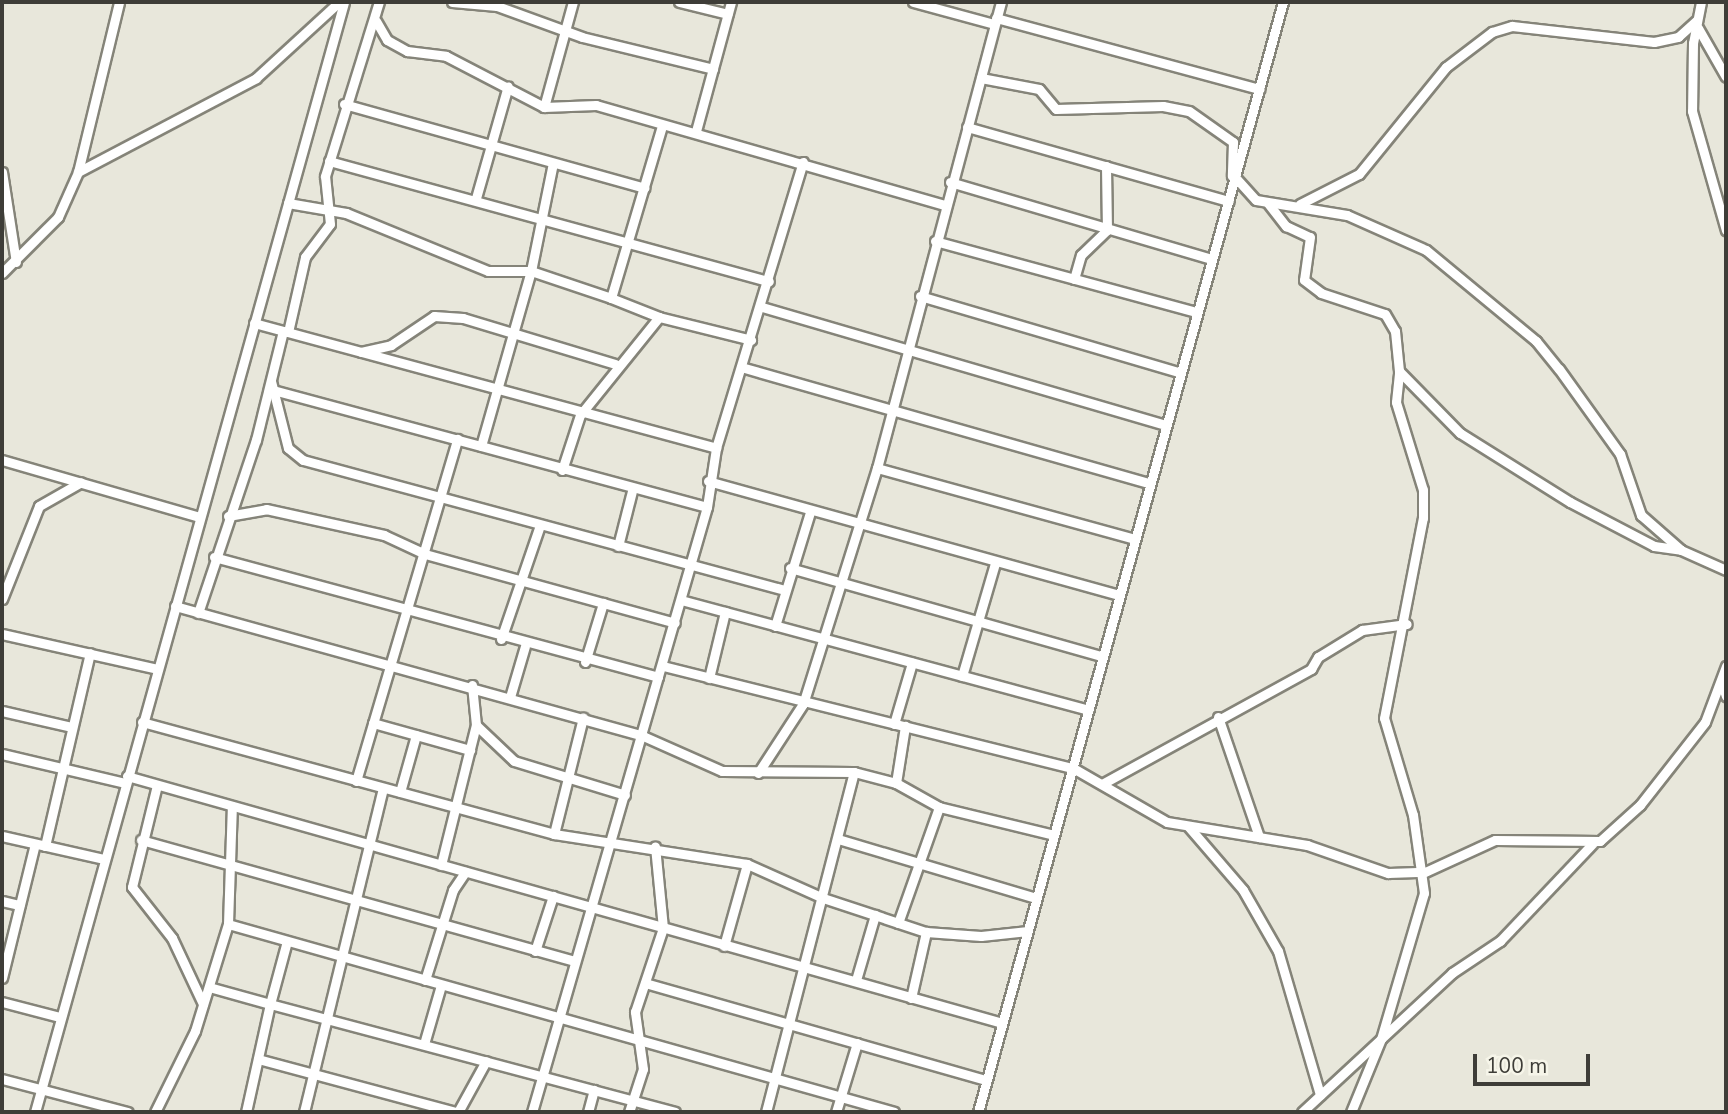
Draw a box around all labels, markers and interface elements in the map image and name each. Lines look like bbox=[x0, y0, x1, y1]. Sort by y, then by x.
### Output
scale bar bbox=[1476, 1040, 1593, 1084]
text: 100 m bbox=[1486, 1052, 1547, 1080]

